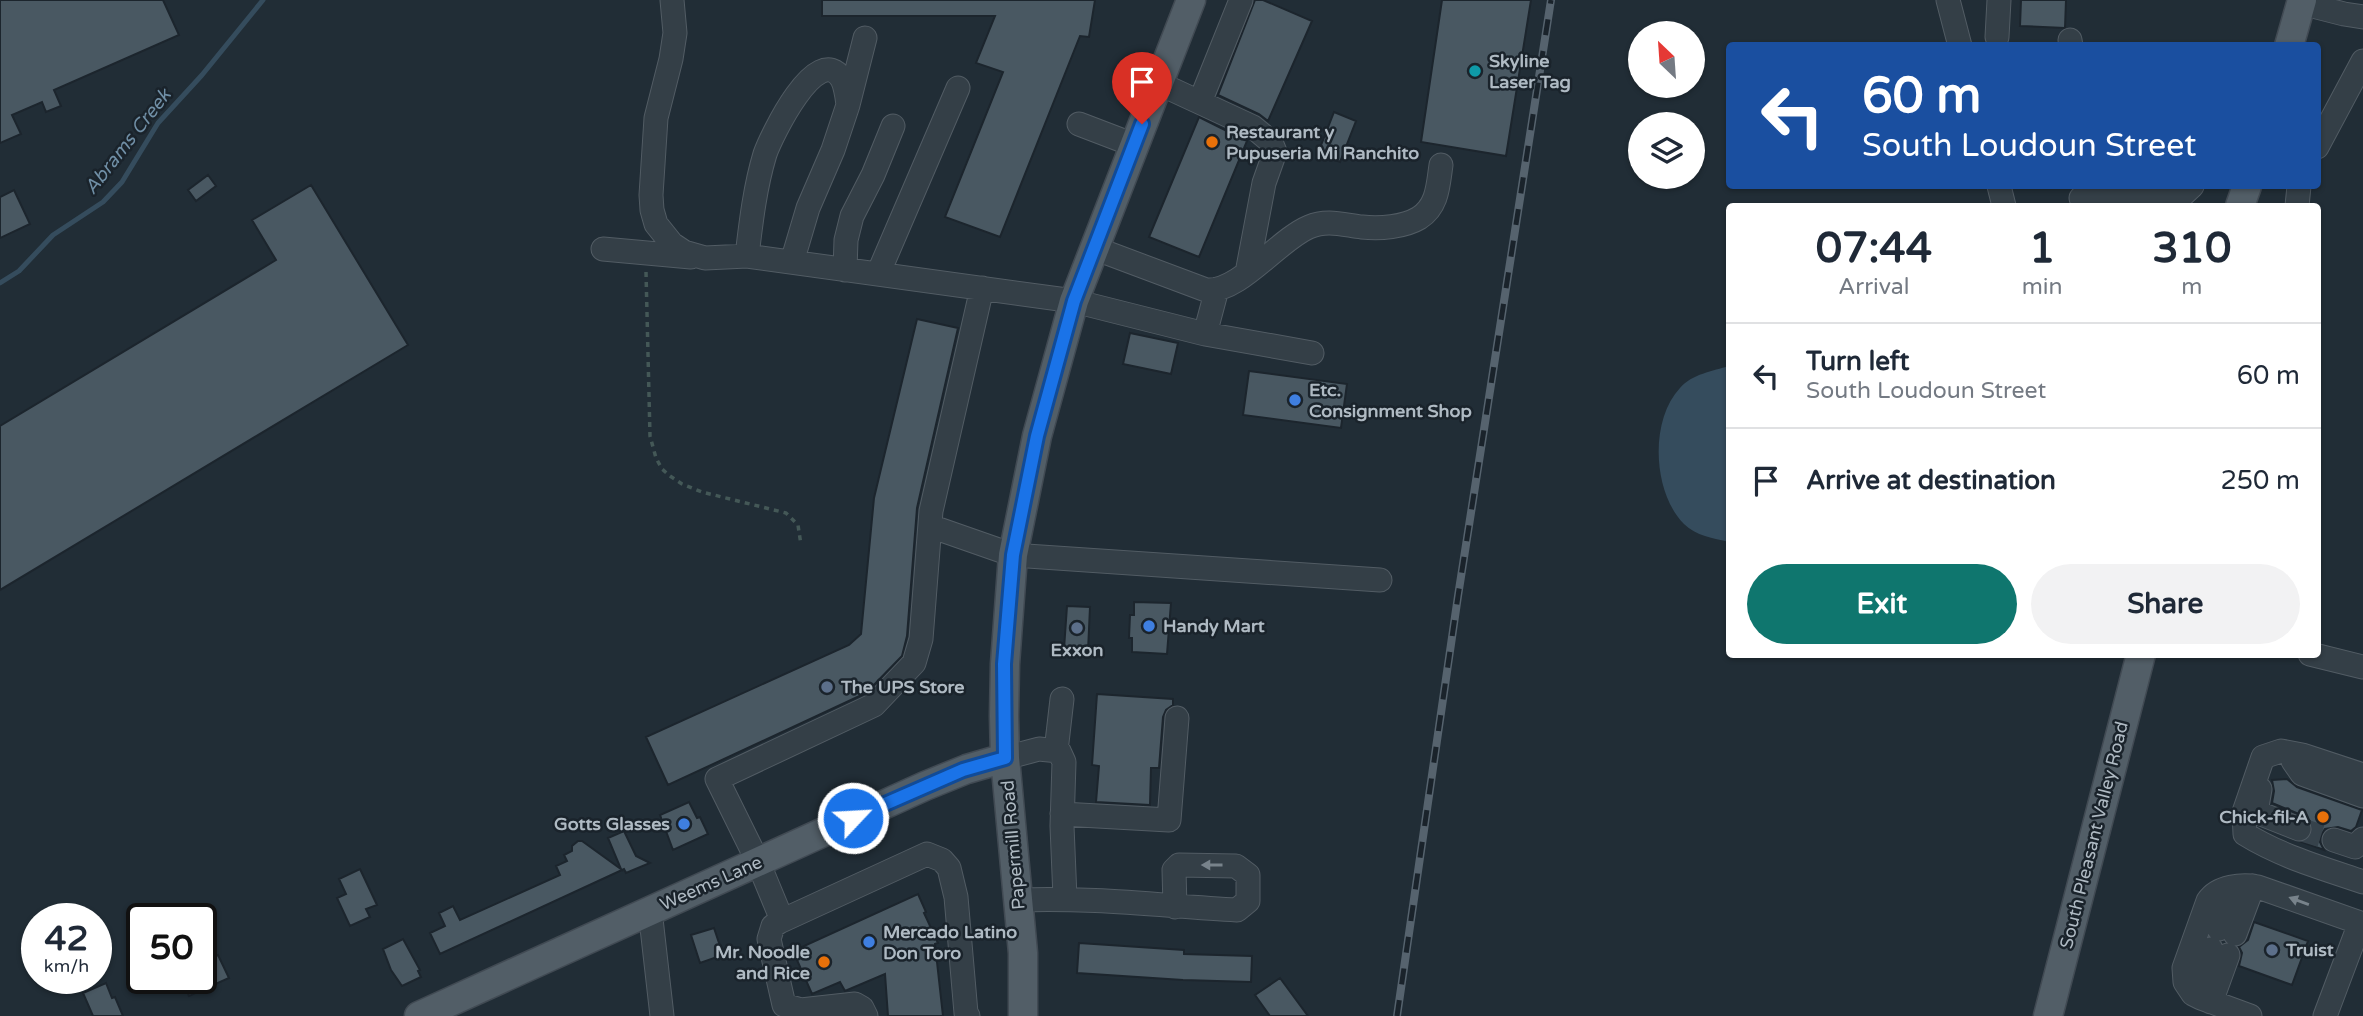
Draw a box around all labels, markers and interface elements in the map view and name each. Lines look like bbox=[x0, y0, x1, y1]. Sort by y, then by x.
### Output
north arrow bbox=[1628, 21, 1704, 98]
map controls bbox=[1628, 21, 1705, 189]
place label: Skyline Laser Tag bbox=[1489, 50, 1571, 93]
pin bbox=[1112, 52, 1172, 124]
icon: arrive bbox=[1123, 63, 1161, 101]
marker: Skyline Laser Tag bbox=[1467, 63, 1483, 79]
text: 60 m bbox=[1862, 67, 1981, 126]
icon: left bbox=[1747, 70, 1838, 161]
water label: Abrams Creek bbox=[80, 83, 177, 199]
button: layers bbox=[1628, 112, 1705, 189]
place label: Restaurant y Pupuseria Mi Ranchito bbox=[1226, 121, 1419, 164]
text: South Loudoun Street bbox=[1862, 127, 2196, 165]
marker: Restaurant y Pupuseria Mi Ranchito bbox=[1204, 134, 1220, 150]
text: 07:44 bbox=[1816, 223, 1932, 274]
text: 1 bbox=[2029, 223, 2055, 274]
text: 310 bbox=[2152, 223, 2231, 274]
text: Arrival bbox=[1838, 273, 1909, 301]
text: min bbox=[2022, 273, 2063, 301]
text: m bbox=[2181, 273, 2202, 301]
text: Turn left bbox=[1806, 346, 1909, 377]
icon: left bbox=[1747, 357, 1785, 395]
text: 60 m bbox=[2237, 360, 2300, 391]
text: South Loudoun Street bbox=[1806, 377, 2046, 405]
place label: Etc. Consignment Shop bbox=[1309, 379, 1472, 422]
marker: Etc. Consignment Shop bbox=[1287, 392, 1303, 408]
icon: arrive bbox=[1747, 462, 1785, 500]
text: Arrive at destination bbox=[1806, 465, 2056, 496]
text: 250 m bbox=[2220, 465, 2300, 496]
button: Exit bbox=[1747, 564, 2017, 644]
button: Share bbox=[2031, 564, 2300, 644]
place label: Handy Mart bbox=[1163, 615, 1265, 637]
marker: Handy Mart bbox=[1141, 618, 1157, 634]
marker: Exxon bbox=[1069, 620, 1085, 636]
place label: Exxon bbox=[1051, 639, 1103, 661]
place label: The UPS Store bbox=[840, 676, 964, 698]
marker: The UPS Store bbox=[819, 679, 835, 695]
street label: South Pleasant Valley Road bbox=[2055, 719, 2133, 951]
street label: Papermill Road bbox=[996, 779, 1030, 911]
position arrow bbox=[816, 781, 890, 855]
place label: Chick-fil-A bbox=[2219, 806, 2309, 828]
marker: Chick-fil-A bbox=[2315, 809, 2331, 825]
place label: Gotts Glasses bbox=[554, 813, 670, 835]
marker: Gotts Glasses bbox=[676, 816, 692, 832]
street label: Weems Lane bbox=[657, 851, 765, 915]
one-way arrow bbox=[1200, 860, 1222, 871]
one-way arrow bbox=[2288, 895, 2309, 906]
speed limit sign: 50 bbox=[126, 903, 217, 994]
text: 42 bbox=[45, 918, 88, 960]
place label: Mercado Latino Don Toro bbox=[883, 921, 1017, 964]
marker: Mercado Latino Don Toro bbox=[861, 934, 877, 950]
place label: Truist bbox=[2285, 939, 2334, 961]
place label: Mr. Noodle and Rice bbox=[715, 941, 810, 984]
marker: Truist bbox=[2264, 942, 2280, 958]
marker: Mr. Noodle and Rice bbox=[816, 954, 832, 970]
text: km/h bbox=[44, 955, 89, 977]

